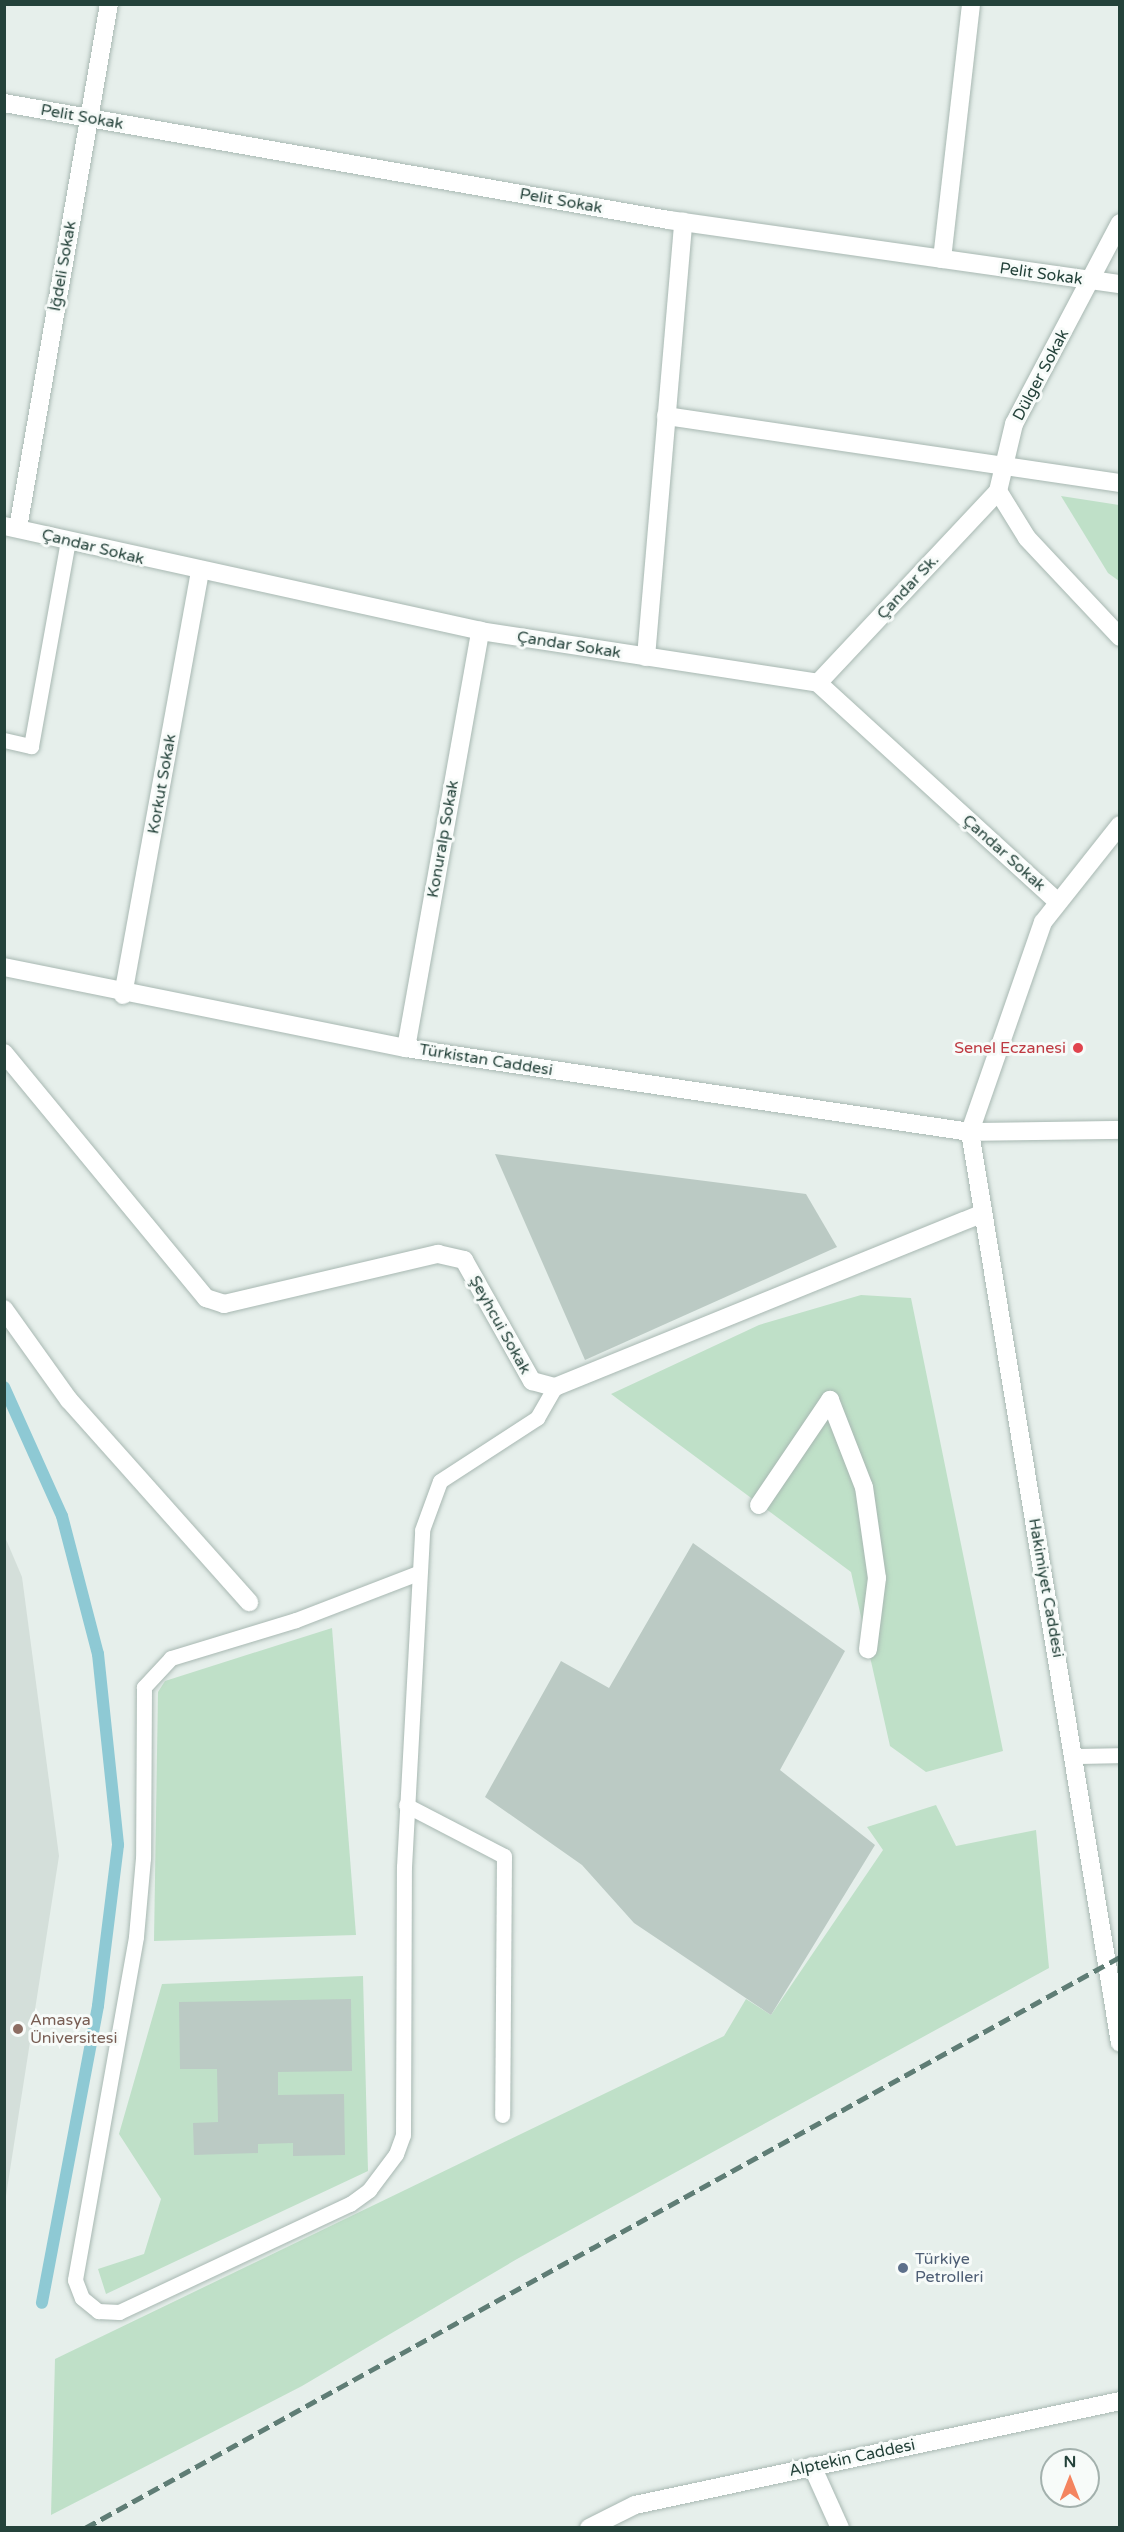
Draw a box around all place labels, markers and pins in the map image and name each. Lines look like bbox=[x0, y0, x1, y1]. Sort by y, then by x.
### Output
place label: Senel Eczanesi bbox=[954, 1038, 1066, 1058]
marker: Senel Eczanesi bbox=[1071, 1041, 1085, 1055]
place label: Amasya Üniversitesi bbox=[30, 2010, 118, 2048]
marker: Amasya Üniversitesi bbox=[11, 2022, 25, 2036]
place label: Türkiye Petrolleri bbox=[915, 2249, 983, 2287]
marker: Türkiye Petrolleri bbox=[896, 2261, 910, 2275]

